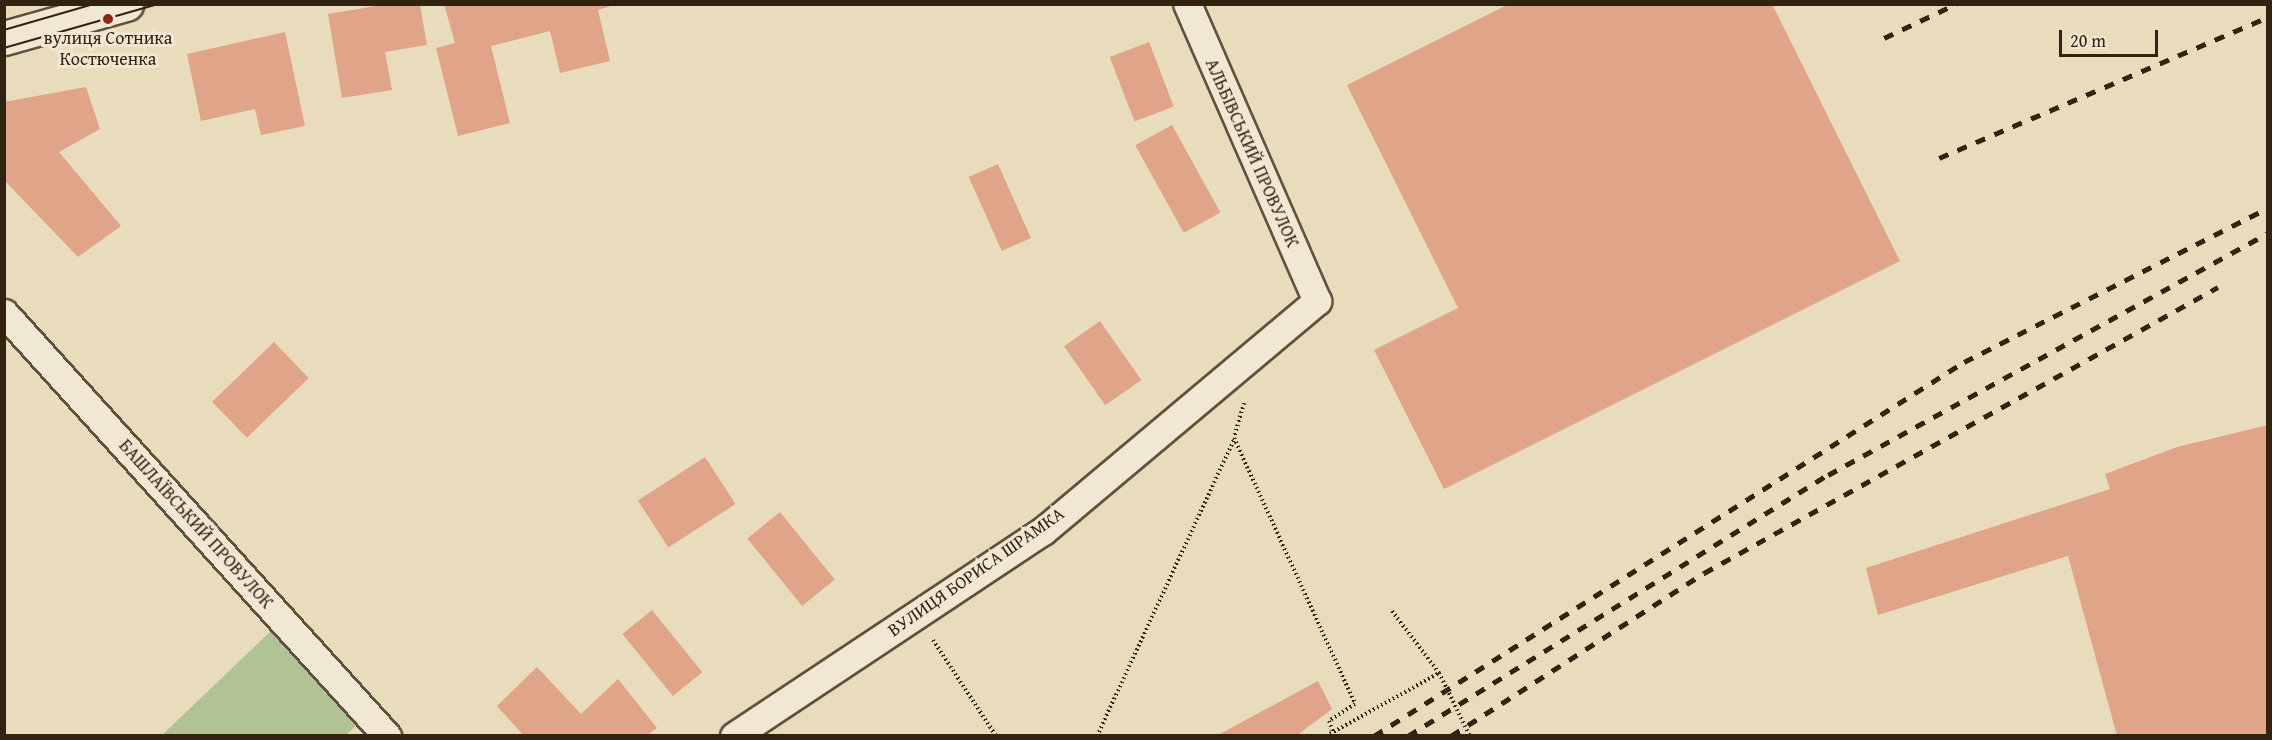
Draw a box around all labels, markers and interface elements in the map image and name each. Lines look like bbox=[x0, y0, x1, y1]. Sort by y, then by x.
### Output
marker: вулиця Сотника Костюченка bbox=[101, 12, 115, 26]
scale bar bbox=[2062, 18, 2161, 56]
text: 20 m bbox=[2070, 27, 2106, 54]
place label: вулиця Сотника Костюченка bbox=[44, 28, 172, 70]
street label: АЛЬБІВСЬКИЙ ПРОВУЛОК bbox=[1201, 55, 1303, 251]
street label: БАШЛАЇВСЬКИЙ ПРОВУЛОК bbox=[114, 435, 278, 613]
street label: ВУЛИЦЯ БОРИСА ШРАМКА bbox=[884, 503, 1068, 641]

